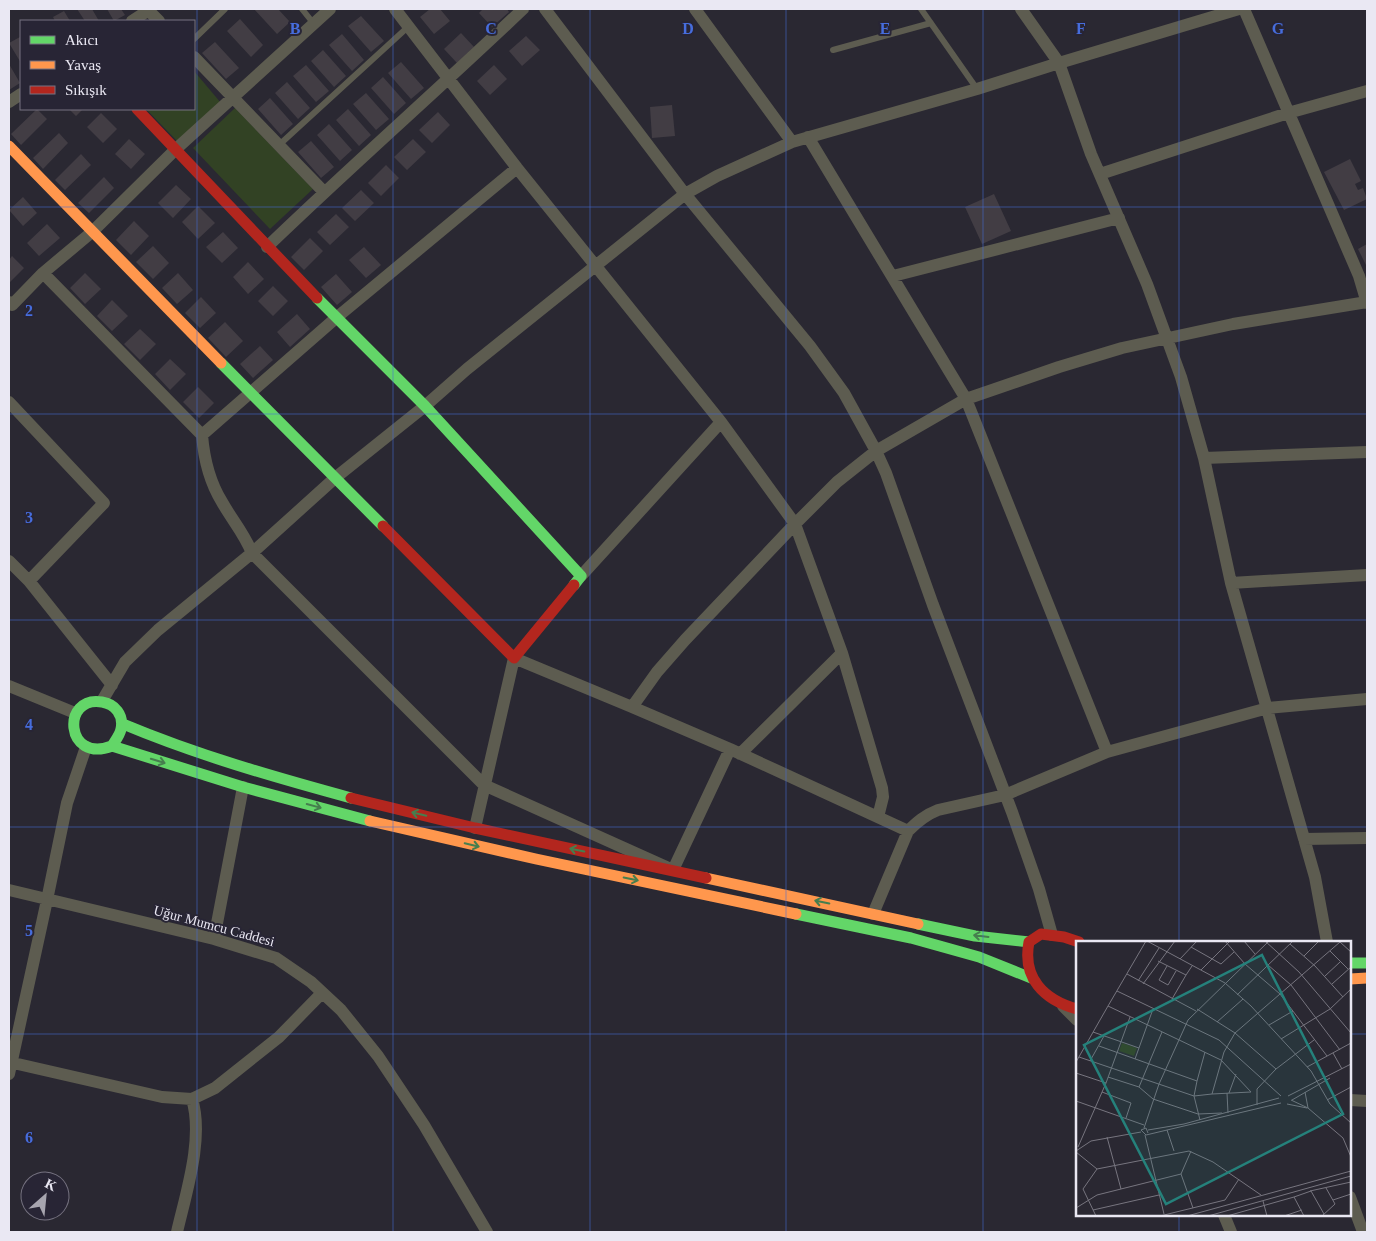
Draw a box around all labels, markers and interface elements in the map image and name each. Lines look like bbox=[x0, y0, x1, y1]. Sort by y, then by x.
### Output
legend bbox=[20, 20, 195, 110]
text: B bbox=[290, 20, 301, 37]
text: C bbox=[485, 20, 497, 37]
text: D bbox=[682, 20, 694, 37]
text: E bbox=[880, 20, 890, 37]
text: F bbox=[1076, 20, 1086, 37]
text: G bbox=[1272, 20, 1285, 37]
text: Akıcı bbox=[65, 32, 98, 48]
text: Yavaş bbox=[65, 57, 101, 73]
text: Sıkışık bbox=[65, 82, 107, 98]
text: 2 bbox=[25, 302, 33, 319]
text: 3 bbox=[25, 509, 33, 526]
text: 4 bbox=[25, 716, 33, 733]
one-way arrow bbox=[150, 756, 166, 766]
one-way arrow bbox=[306, 802, 322, 811]
one-way arrow bbox=[411, 809, 427, 818]
one-way arrow bbox=[464, 841, 480, 850]
one-way arrow bbox=[570, 844, 586, 854]
one-way arrow bbox=[622, 875, 638, 884]
one-way arrow bbox=[814, 897, 830, 906]
street label: Uğur Mumcu Caddesi bbox=[152, 903, 276, 949]
text: 5 bbox=[25, 922, 33, 939]
one-way arrow bbox=[973, 931, 989, 941]
inset map bbox=[1076, 941, 1351, 1216]
text: 6 bbox=[25, 1129, 33, 1146]
north arrow bbox=[20, 1171, 70, 1221]
text: K bbox=[42, 1176, 59, 1194]

